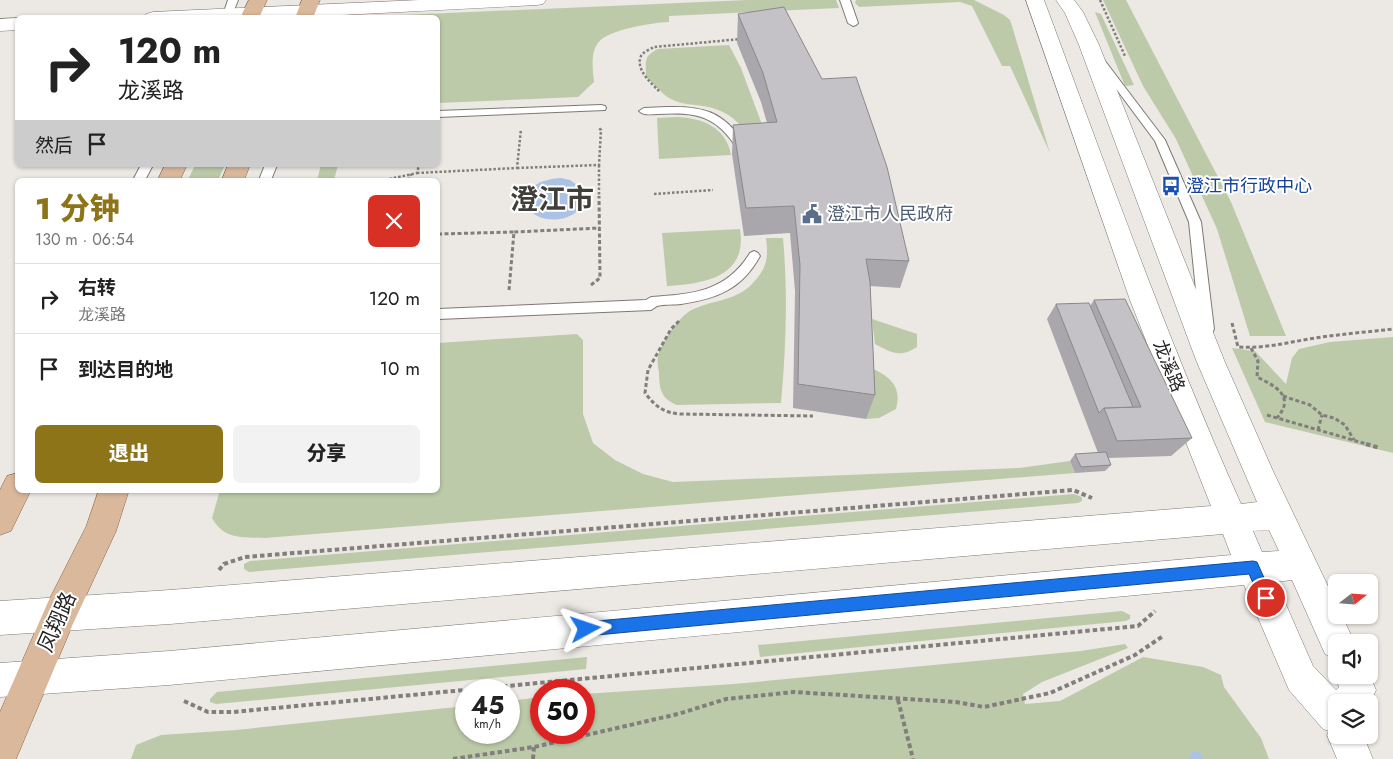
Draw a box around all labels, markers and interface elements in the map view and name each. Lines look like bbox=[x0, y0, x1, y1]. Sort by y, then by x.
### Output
text: 120 m bbox=[118, 26, 221, 76]
icon: right bbox=[35, 35, 100, 100]
text: 龙溪路 bbox=[118, 74, 184, 106]
icon: arrive bbox=[83, 130, 111, 158]
text: 然后 bbox=[35, 132, 73, 159]
place label: 澄江市行政中心 bbox=[1186, 173, 1312, 199]
bus stop icon: 澄江市行政中心 bbox=[1160, 175, 1182, 197]
district label: 澄江市 bbox=[510, 179, 594, 220]
text: 1 分钟 bbox=[35, 187, 120, 230]
button: close bbox=[368, 195, 420, 247]
place label: 澄江市人民政府 bbox=[827, 201, 953, 227]
public building icon: 澄江市人民政府 bbox=[801, 203, 823, 225]
text: 130 m · 06:54 bbox=[35, 228, 134, 251]
text: 右转 bbox=[78, 274, 116, 301]
icon: right bbox=[35, 285, 63, 313]
text: 120 m bbox=[369, 285, 420, 312]
text: 龙溪路 bbox=[78, 303, 126, 326]
street label: 龙溪路 bbox=[1147, 336, 1191, 396]
icon: arrive bbox=[35, 355, 63, 383]
text: 10 m bbox=[380, 355, 420, 382]
text: 到达目的地 bbox=[78, 356, 173, 383]
button: 退出 bbox=[35, 425, 223, 483]
button: 分享 bbox=[233, 425, 420, 483]
north arrow bbox=[1328, 574, 1378, 624]
map controls bbox=[1328, 574, 1378, 744]
pin bbox=[1245, 577, 1287, 619]
icon: arrive bbox=[1252, 584, 1280, 612]
street label: 凤翔路 bbox=[30, 587, 84, 657]
position arrow bbox=[559, 602, 611, 654]
button: sound bbox=[1328, 634, 1378, 684]
speed limit sign: 50 bbox=[530, 679, 595, 744]
text: 45 bbox=[471, 687, 504, 723]
button: layers bbox=[1328, 694, 1378, 744]
text: km/h bbox=[474, 715, 501, 733]

